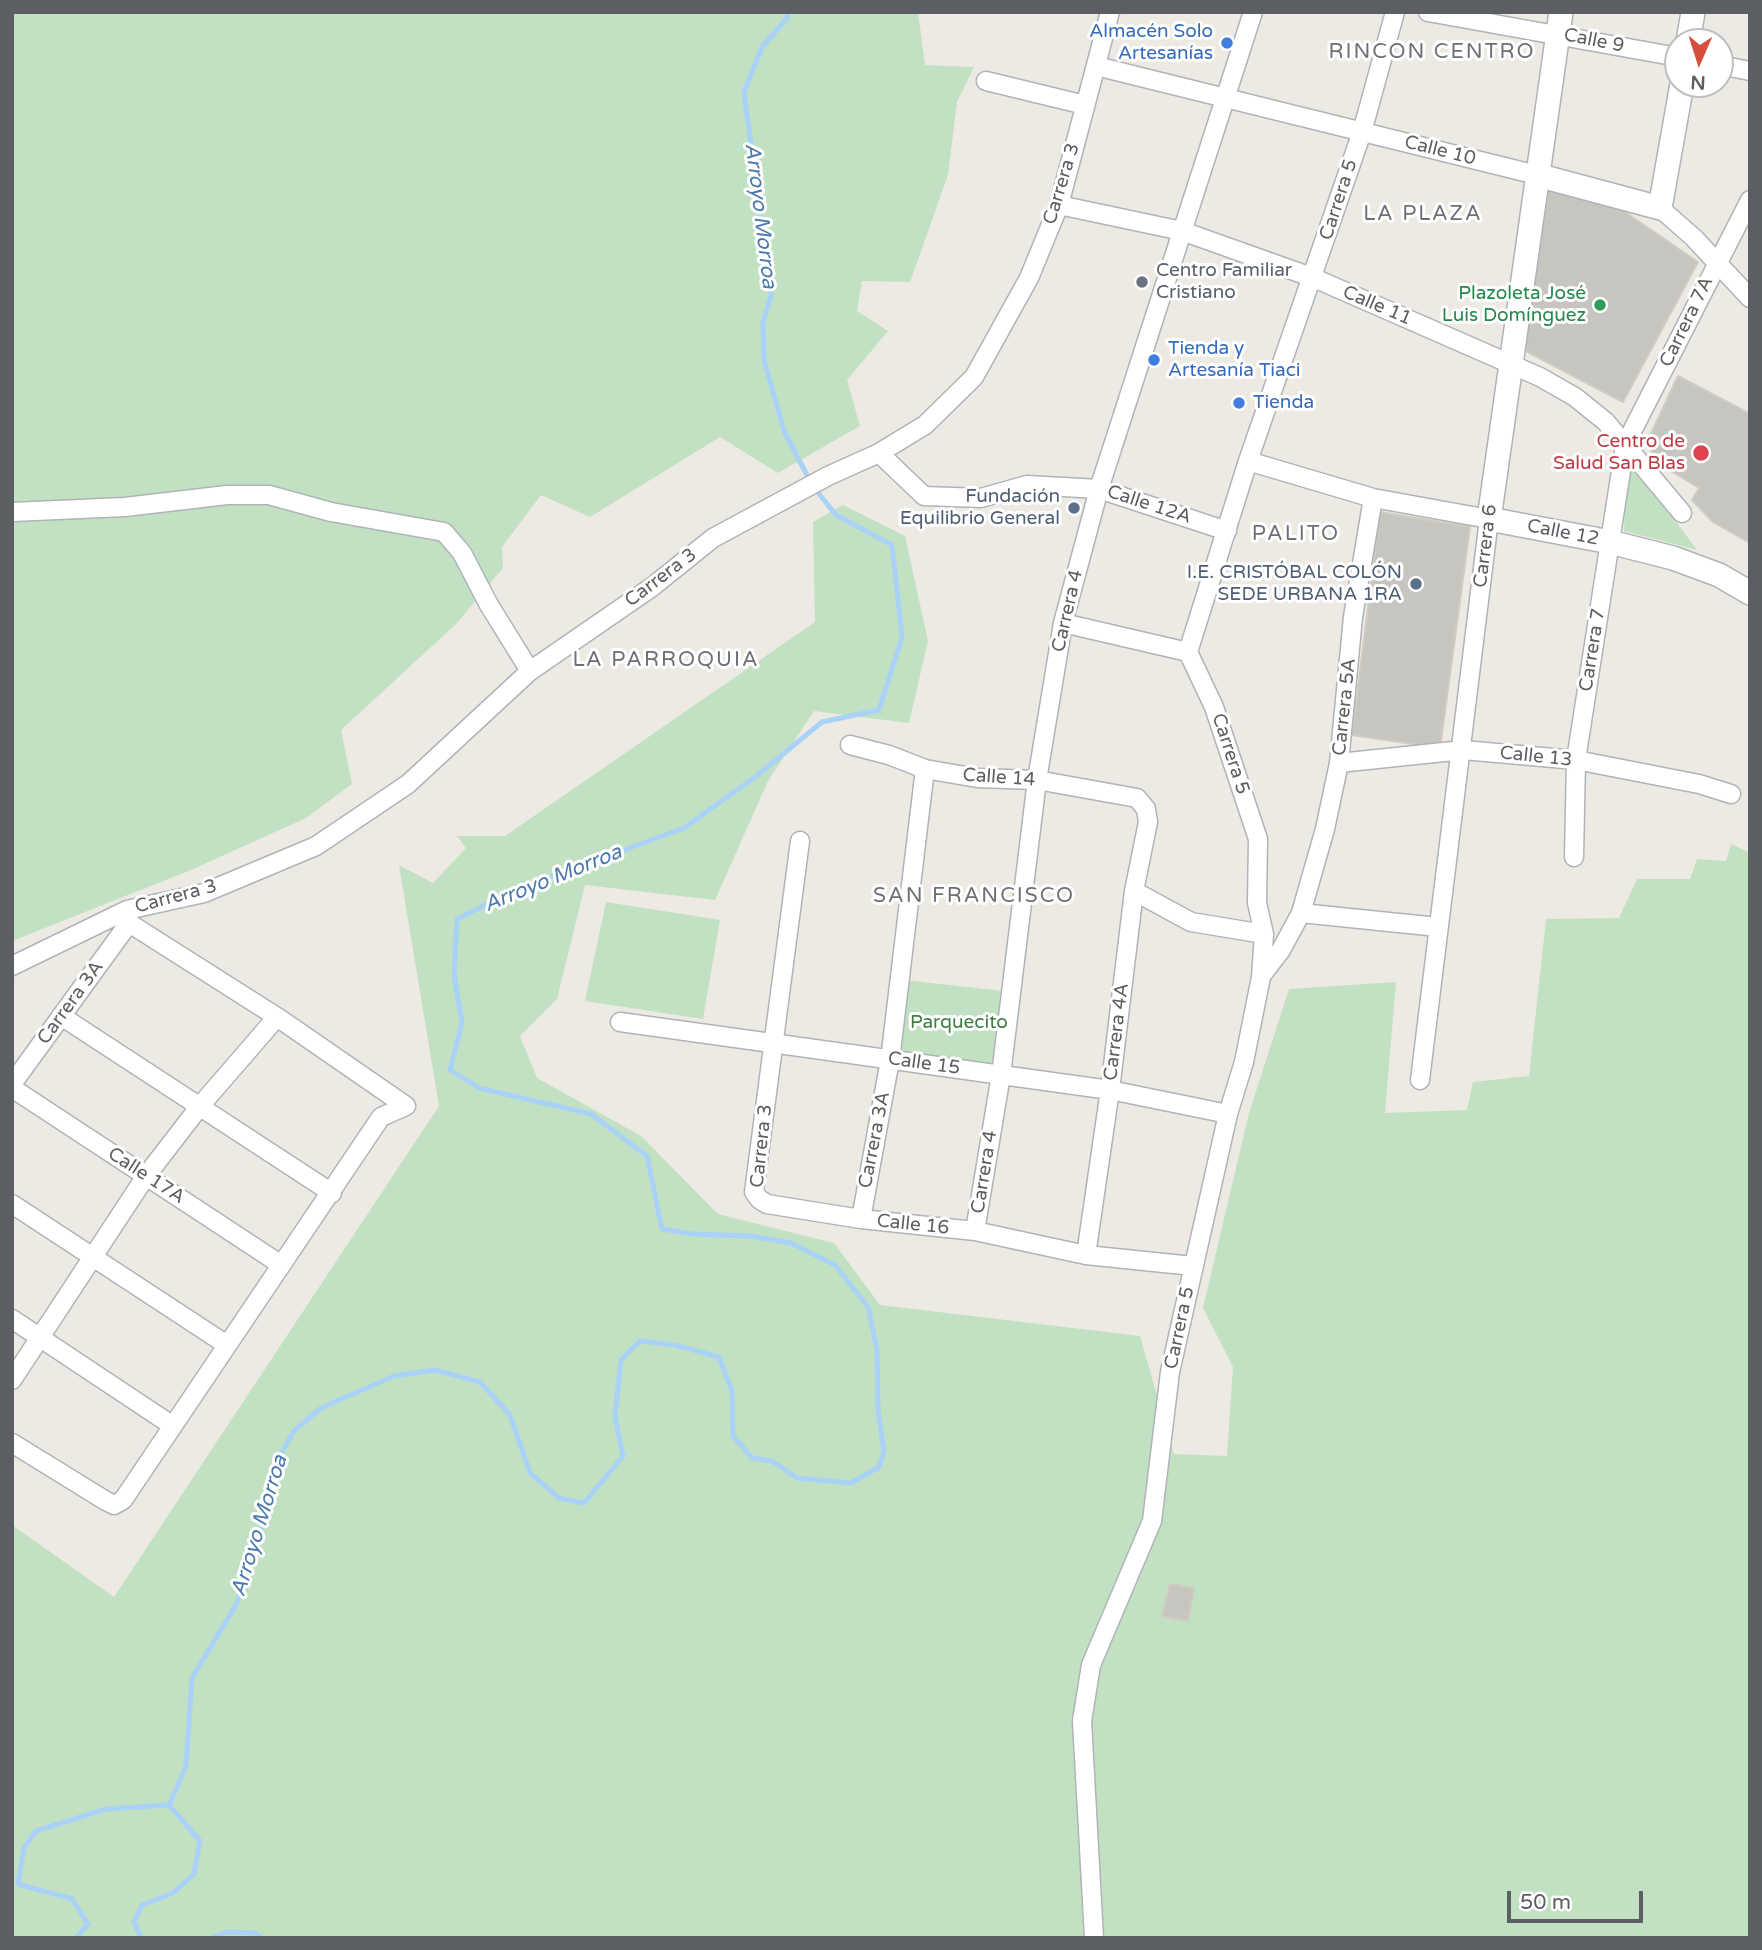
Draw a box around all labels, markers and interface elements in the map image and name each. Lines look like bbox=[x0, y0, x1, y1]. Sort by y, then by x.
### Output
place label: Almacén Solo Artesanías bbox=[1089, 21, 1213, 65]
street label: Calle 9 bbox=[1562, 24, 1626, 58]
north arrow bbox=[1664, 28, 1734, 98]
marker: Almacén Solo Artesanías bbox=[1219, 35, 1235, 51]
district label: RINCON CENTRO bbox=[1330, 39, 1534, 65]
text: N bbox=[1690, 71, 1706, 93]
street label: Calle 10 bbox=[1402, 131, 1478, 171]
street label: Carrera 3 bbox=[1039, 141, 1085, 227]
water label: Arroyo Morroa bbox=[739, 142, 781, 290]
street label: Carrera 5 bbox=[1315, 157, 1363, 243]
district label: LA PLAZA bbox=[1364, 201, 1482, 227]
place label: Centro Familiar Cristiano bbox=[1156, 260, 1292, 304]
street label: Carrera 7A bbox=[1655, 273, 1719, 371]
marker: Centro Familiar Cristiano bbox=[1134, 274, 1150, 290]
street label: Calle 11 bbox=[1339, 281, 1415, 331]
place label: Plazoleta José Luis Domínguez bbox=[1442, 283, 1586, 327]
marker: Plazoleta José Luis Domínguez bbox=[1592, 297, 1608, 313]
place label: Tienda y Artesanía Tiaci bbox=[1168, 338, 1301, 382]
marker: Tienda y Artesanía Tiaci bbox=[1146, 352, 1162, 368]
place label: Tienda bbox=[1253, 392, 1314, 414]
marker: Tienda bbox=[1231, 395, 1247, 411]
place label: Centro de Salud San Blas bbox=[1553, 431, 1685, 475]
marker: Centro de Salud San Blas bbox=[1691, 443, 1711, 463]
street label: Calle 12A bbox=[1104, 481, 1194, 529]
place label: Fundación Equilibrio General bbox=[900, 486, 1060, 530]
marker: Fundación Equilibrio General bbox=[1066, 500, 1082, 516]
street label: Carrera 6 bbox=[1470, 503, 1502, 589]
street label: Calle 12 bbox=[1525, 515, 1601, 551]
district label: PALITO bbox=[1253, 521, 1339, 547]
street label: Carrera 3 bbox=[621, 544, 701, 612]
place label: I.E. CRISTÓBAL COLÓN SEDE URBANA 1RA bbox=[1187, 562, 1402, 606]
street label: Carrera 4 bbox=[1047, 568, 1089, 654]
marker: I.E. CRISTÓBAL COLÓN SEDE URBANA 1RA bbox=[1408, 576, 1424, 592]
street label: Carrera 7 bbox=[1575, 607, 1611, 693]
district label: LA PARROQUIA bbox=[574, 647, 758, 673]
street label: Carrera 5A bbox=[1329, 657, 1361, 757]
street label: Carrera 5 bbox=[1206, 711, 1254, 797]
street label: Calle 13 bbox=[1499, 742, 1573, 772]
street label: Calle 14 bbox=[962, 764, 1036, 792]
water label: Arroyo Morroa bbox=[480, 840, 626, 918]
street label: Carrera 3 bbox=[133, 875, 219, 919]
district label: SAN FRANCISCO bbox=[875, 883, 1073, 909]
street label: Carrera 3A bbox=[33, 957, 109, 1049]
street label: Carrera 4A bbox=[1100, 982, 1134, 1082]
park label: Parquecito bbox=[910, 1012, 1008, 1034]
street label: Calle 15 bbox=[886, 1048, 962, 1080]
street label: Carrera 3A bbox=[854, 1090, 896, 1190]
street label: Carrera 3 bbox=[746, 1103, 778, 1189]
street label: Carrera 4 bbox=[967, 1129, 1003, 1215]
street label: Calle 17A bbox=[103, 1143, 189, 1209]
street label: Calle 16 bbox=[876, 1210, 950, 1240]
street label: Carrera 5 bbox=[1160, 1285, 1200, 1371]
water label: Arroyo Morroa bbox=[227, 1452, 293, 1600]
scale bar bbox=[1510, 1876, 1646, 1920]
text: 50 m bbox=[1520, 1890, 1571, 1915]

